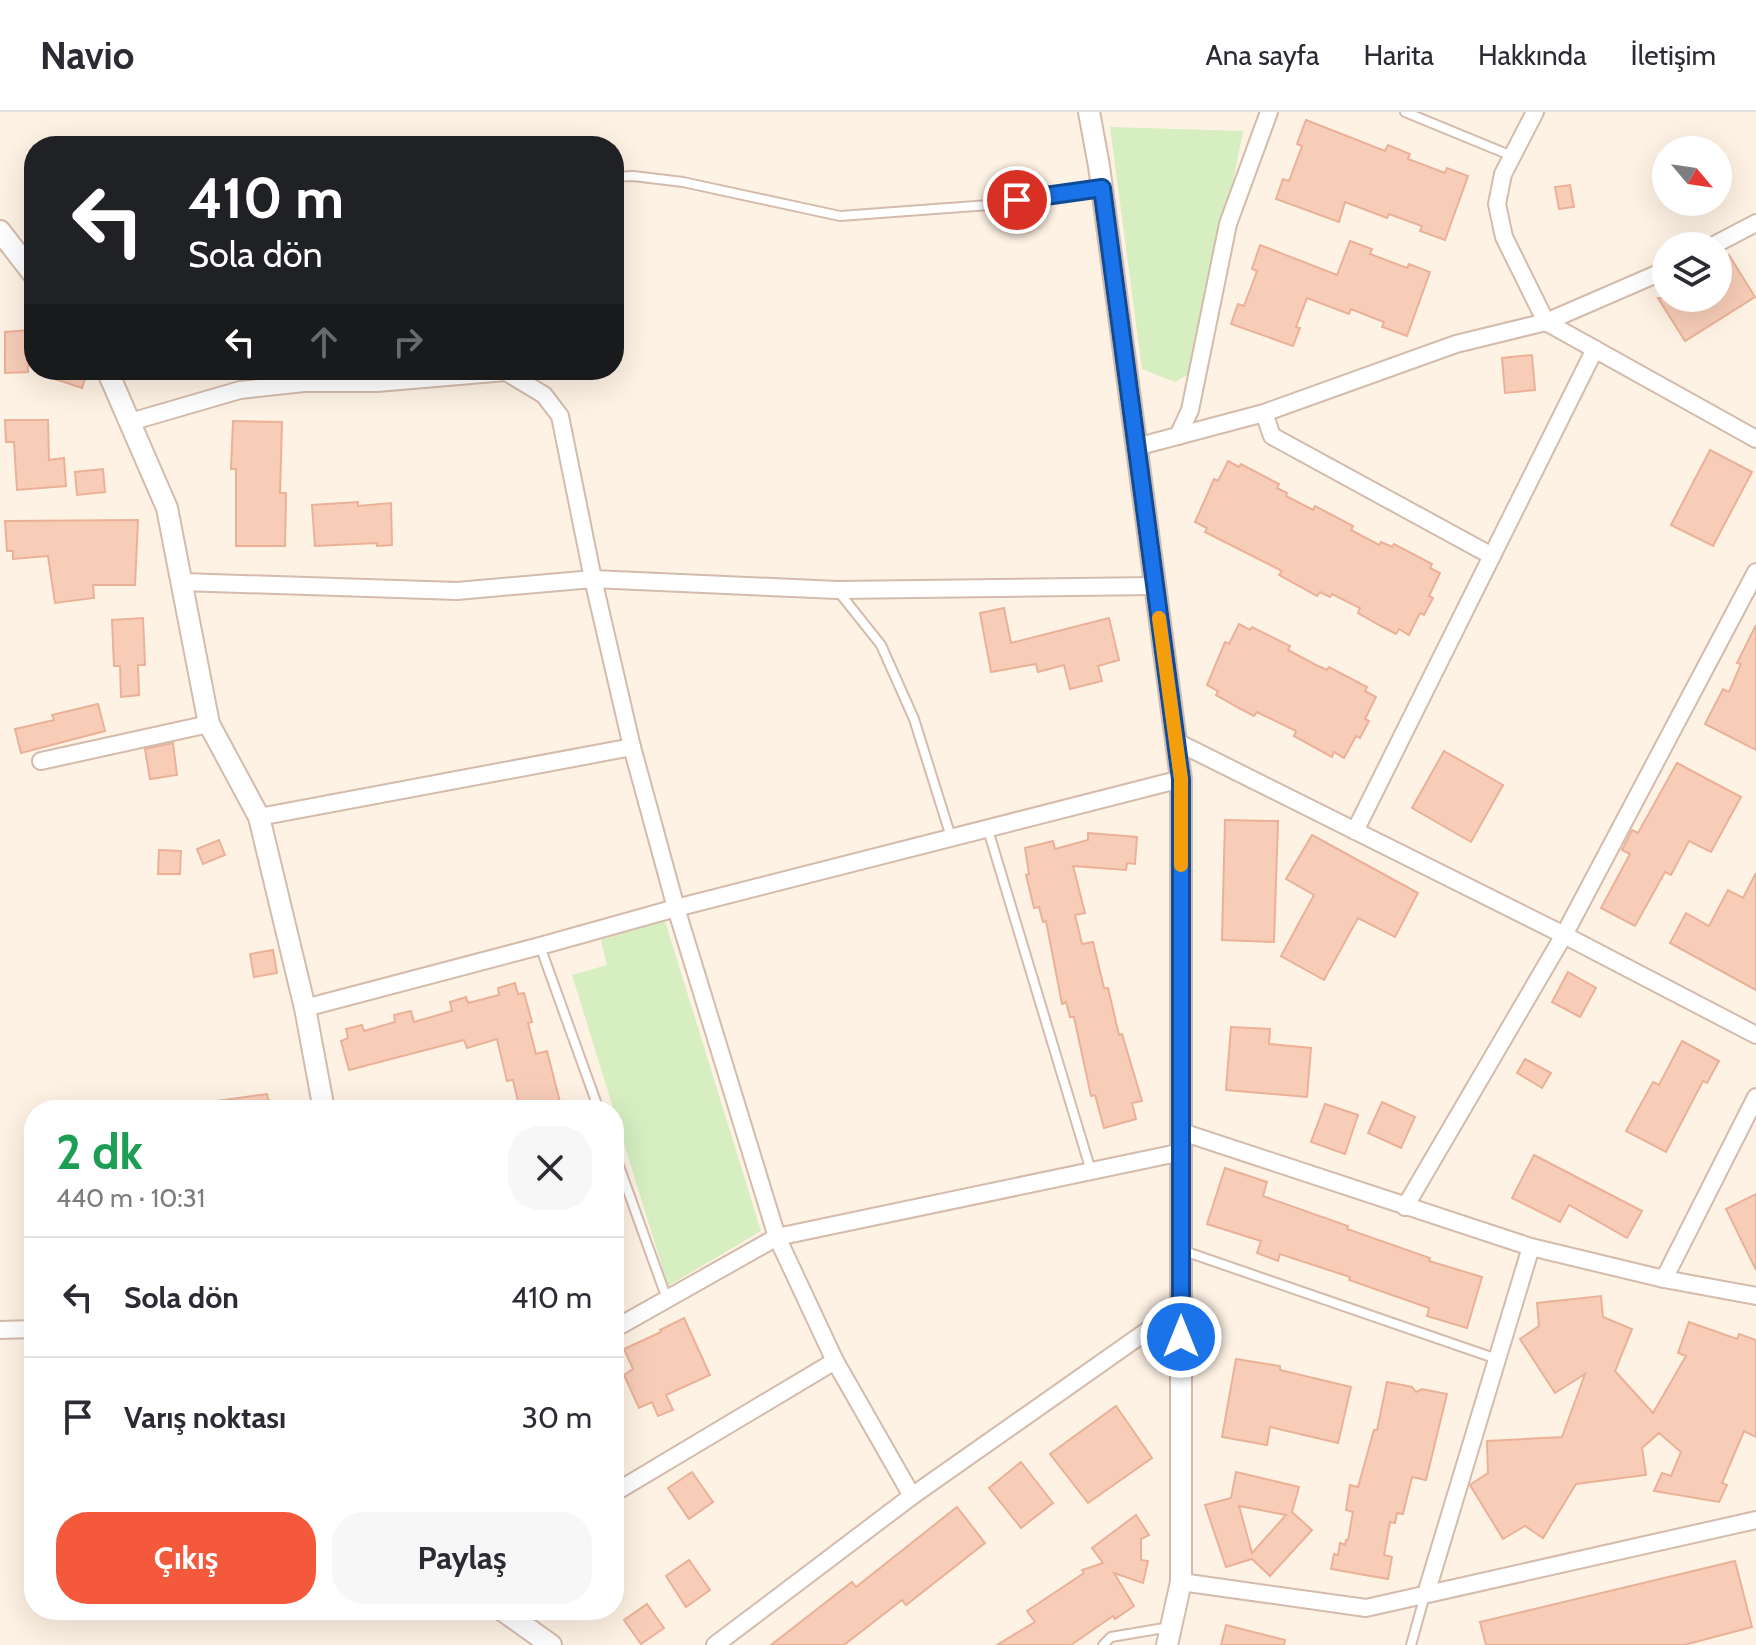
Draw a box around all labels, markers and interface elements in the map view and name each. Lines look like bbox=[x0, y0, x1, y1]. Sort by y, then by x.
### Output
text: Navio bbox=[40, 32, 134, 79]
text: Ana sayfa bbox=[1206, 38, 1319, 72]
text: Harita bbox=[1363, 38, 1434, 72]
text: Hakkında bbox=[1478, 38, 1587, 72]
text: İletişim bbox=[1631, 38, 1716, 72]
north arrow bbox=[1652, 136, 1732, 216]
map controls bbox=[1652, 136, 1732, 312]
text: 410 m bbox=[188, 164, 344, 232]
pin bbox=[983, 166, 1051, 234]
icon: left bbox=[56, 168, 160, 272]
icon: arrive bbox=[995, 178, 1039, 222]
text: Sola dön bbox=[188, 232, 323, 276]
button: layers bbox=[1652, 232, 1732, 312]
icon: left bbox=[218, 320, 262, 364]
icon: ahead bbox=[302, 320, 346, 364]
icon: right bbox=[386, 320, 430, 364]
text: 2 dk bbox=[56, 1123, 143, 1181]
button: close bbox=[508, 1126, 592, 1210]
text: 440 m · 10:31 bbox=[56, 1182, 205, 1214]
icon: left bbox=[56, 1275, 100, 1319]
text: Sola dön bbox=[124, 1279, 239, 1316]
text: 410 m bbox=[511, 1279, 592, 1316]
position arrow bbox=[1139, 1295, 1223, 1379]
icon: arrive bbox=[56, 1395, 100, 1439]
text: Varış noktası bbox=[124, 1399, 286, 1436]
text: 30 m bbox=[522, 1399, 592, 1436]
button: Çıkış bbox=[56, 1512, 316, 1604]
button: Paylaş bbox=[332, 1512, 592, 1604]

